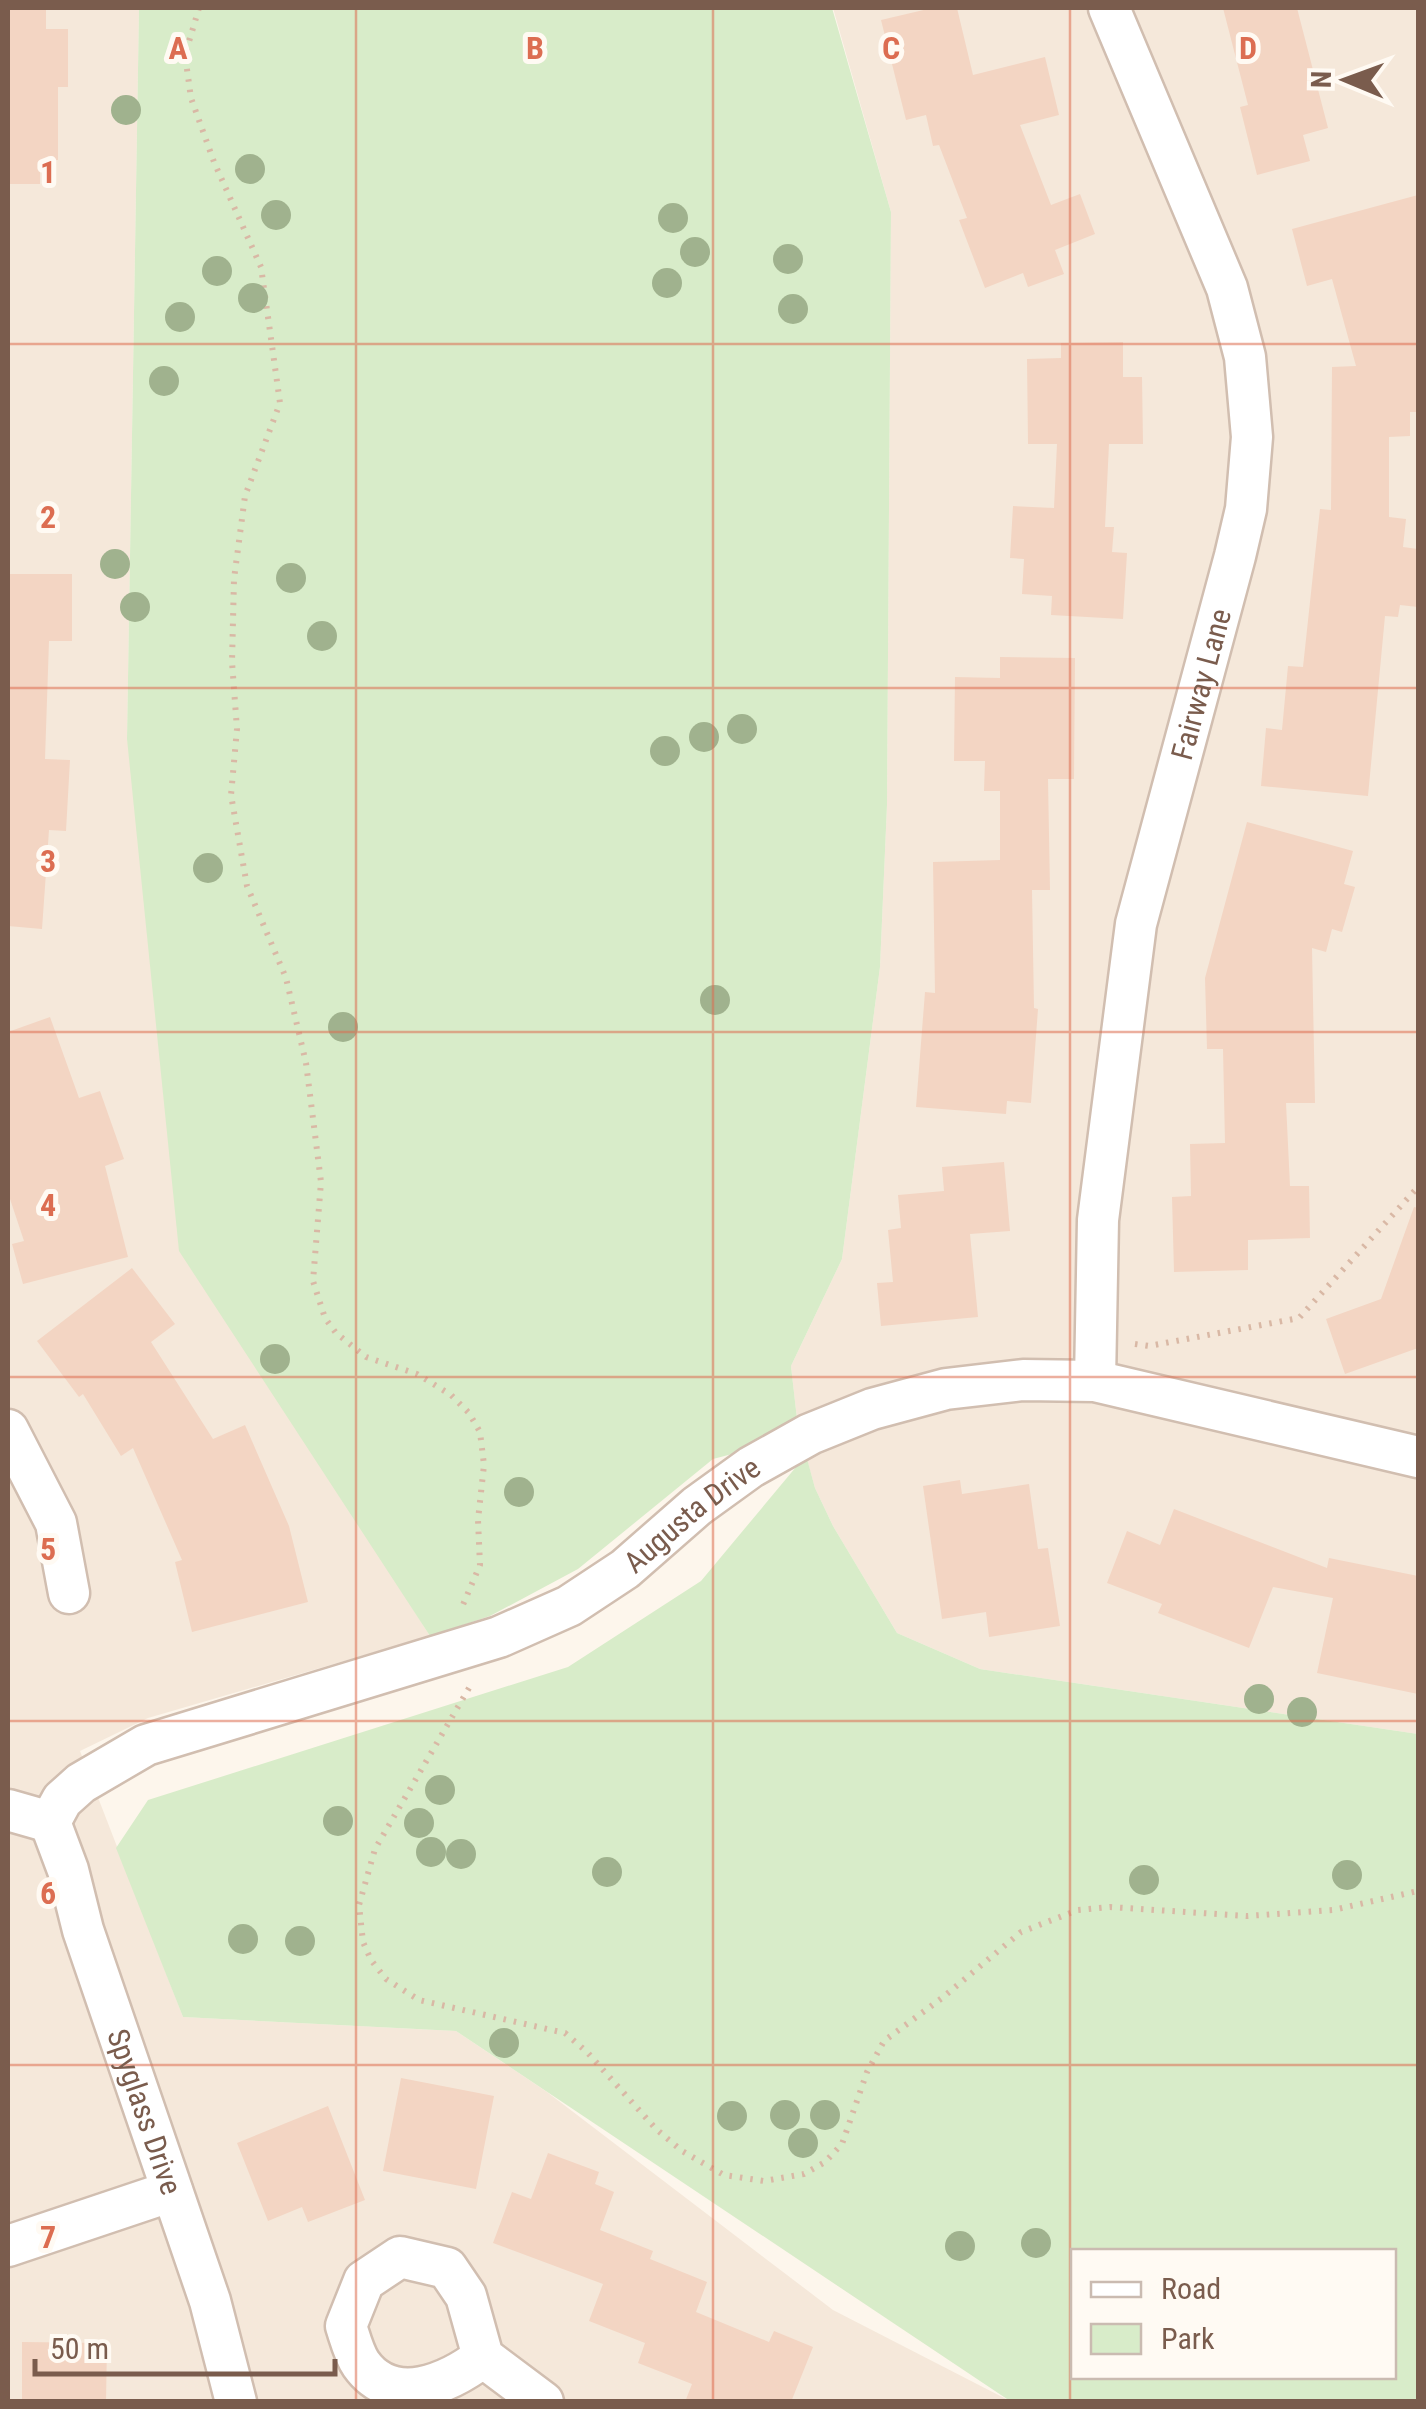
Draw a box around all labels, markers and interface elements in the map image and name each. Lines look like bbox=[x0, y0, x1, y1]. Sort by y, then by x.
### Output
text: A bbox=[168, 29, 188, 67]
text: B bbox=[526, 29, 544, 67]
text: C bbox=[882, 29, 900, 67]
text: D bbox=[1239, 29, 1257, 67]
north arrow bbox=[1296, 30, 1396, 130]
text: N bbox=[1305, 71, 1338, 88]
text: 1 bbox=[40, 153, 56, 191]
text: 2 bbox=[40, 498, 56, 536]
street label: Fairway Lane bbox=[1164, 605, 1238, 763]
text: 3 bbox=[40, 842, 56, 880]
text: 4 bbox=[40, 1186, 56, 1224]
street label: Augusta Drive bbox=[616, 1449, 766, 1580]
text: 5 bbox=[40, 1530, 56, 1568]
text: 6 bbox=[40, 1874, 56, 1912]
street label: Spyglass Drive bbox=[101, 2024, 190, 2199]
text: 7 bbox=[40, 2218, 56, 2256]
legend bbox=[1071, 2249, 1396, 2379]
text: Road bbox=[1161, 2271, 1221, 2306]
scale bar bbox=[35, 2314, 335, 2376]
text: Park bbox=[1161, 2321, 1215, 2356]
text: 50 m bbox=[50, 2331, 109, 2366]

